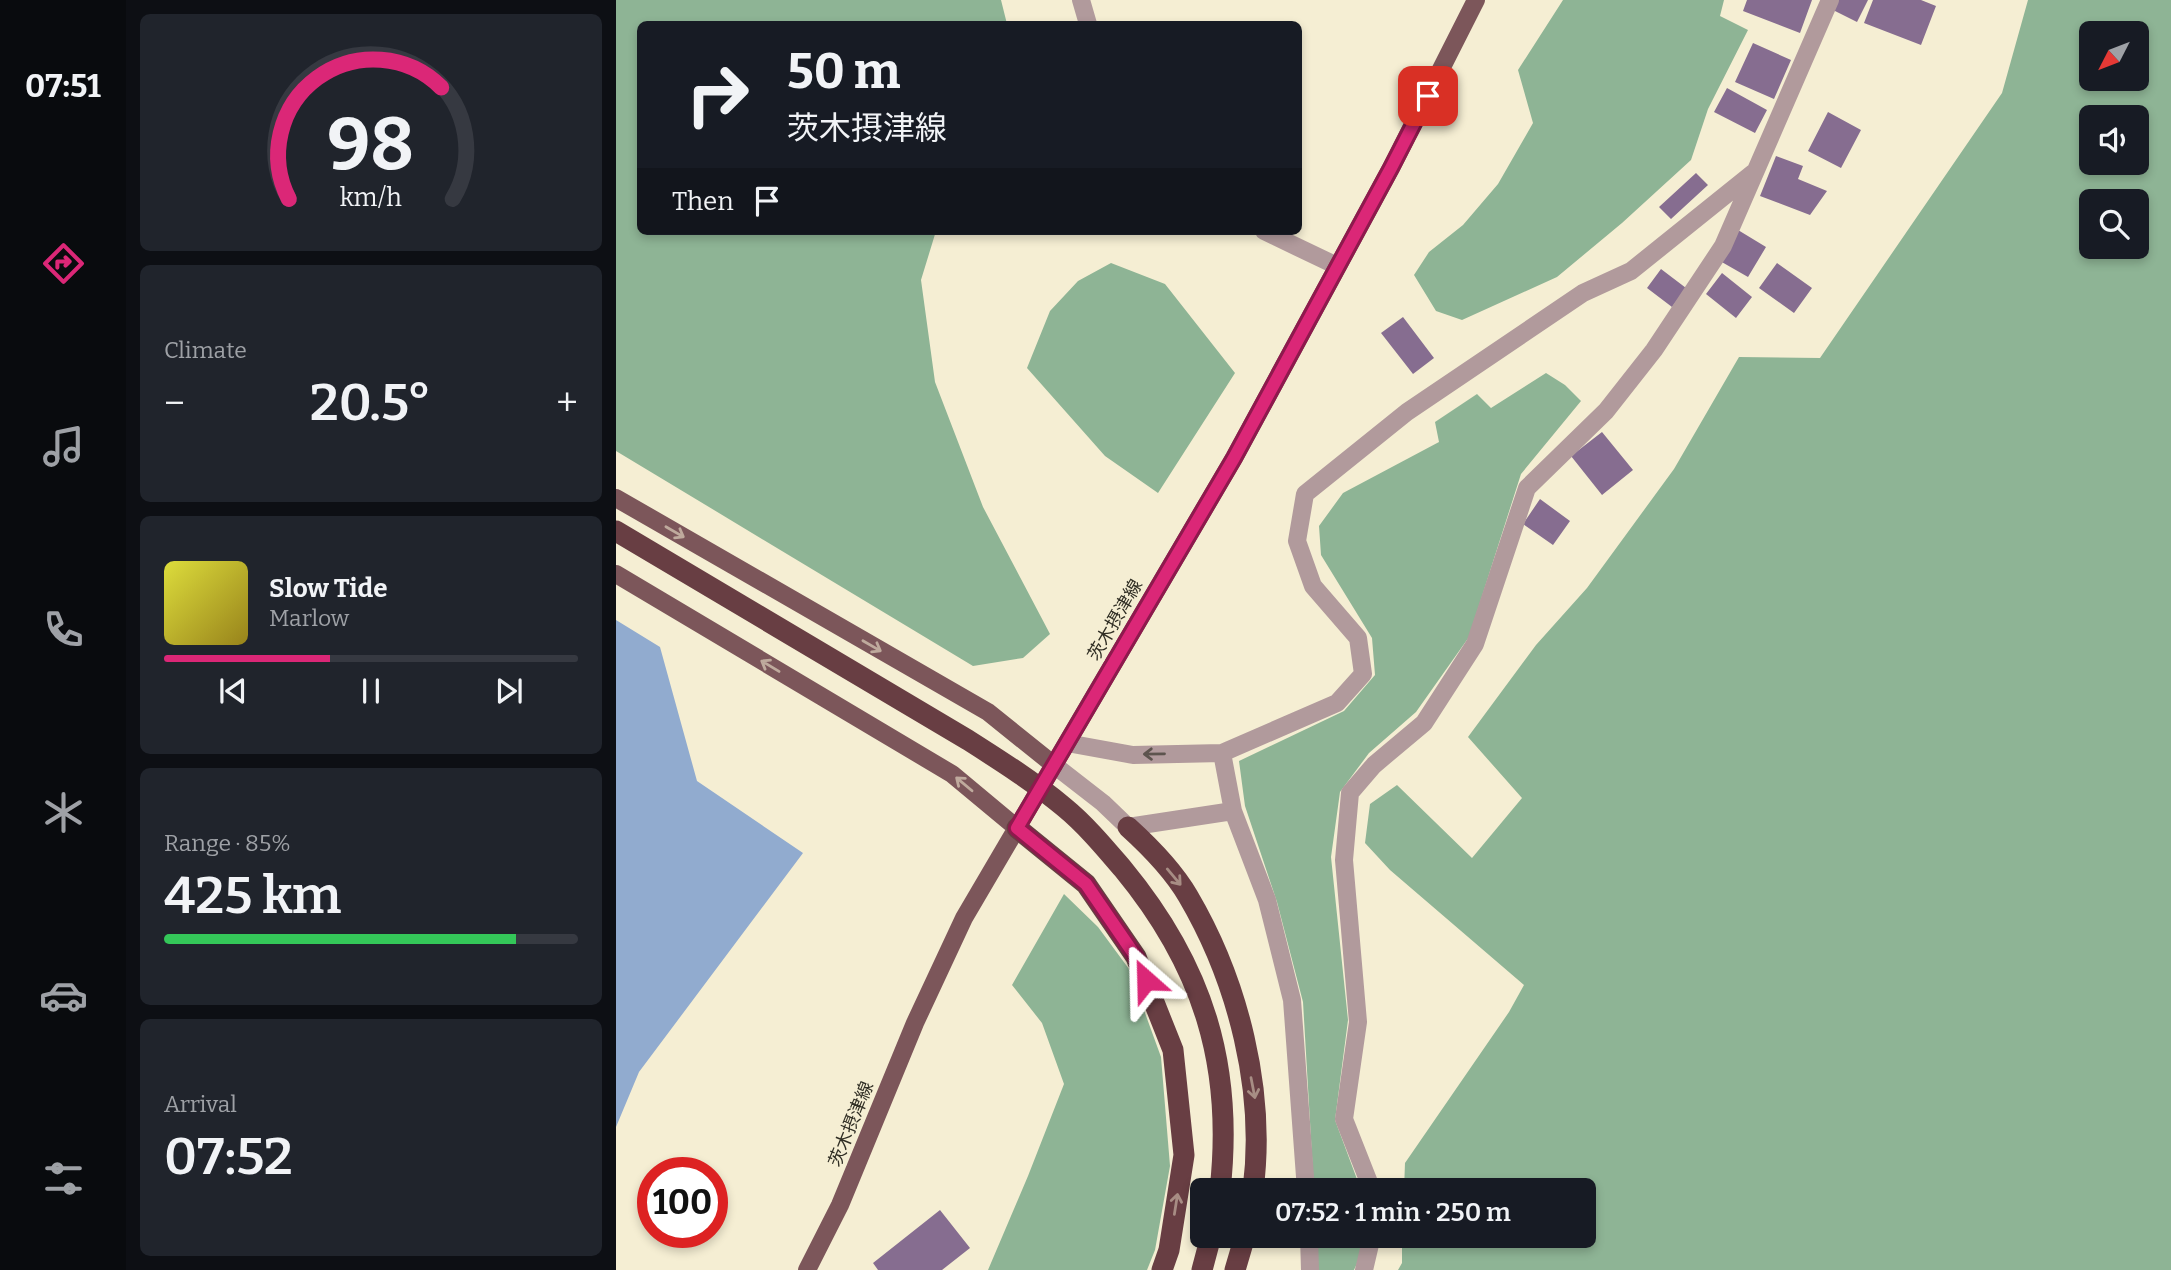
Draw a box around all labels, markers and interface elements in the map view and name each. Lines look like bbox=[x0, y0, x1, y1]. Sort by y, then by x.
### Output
north arrow bbox=[2079, 21, 2149, 91]
map controls bbox=[2079, 21, 2149, 259]
text: 50 m bbox=[787, 42, 900, 101]
icon: right bbox=[672, 49, 763, 140]
pin bbox=[1398, 66, 1458, 126]
text: 07:51 bbox=[25, 67, 101, 105]
icon: arrive bbox=[1409, 77, 1447, 115]
text: 98 bbox=[328, 101, 414, 188]
button: sound bbox=[2079, 105, 2149, 175]
text: 茨木摂津線 bbox=[787, 109, 947, 147]
text: km/h bbox=[340, 182, 402, 212]
icon: arrive bbox=[748, 182, 786, 220]
text: Then bbox=[672, 186, 734, 217]
button: search bbox=[2079, 189, 2149, 259]
icon: directions bbox=[39, 239, 88, 288]
text: Climate bbox=[164, 336, 247, 364]
text: 20.5° bbox=[310, 371, 432, 434]
text: − bbox=[164, 380, 185, 426]
text: + bbox=[556, 380, 578, 426]
icon: music bbox=[39, 422, 88, 471]
one-way arrow bbox=[665, 525, 685, 539]
text: Slow Tide bbox=[269, 573, 388, 604]
street label: 茨木摂津線 bbox=[1083, 576, 1147, 664]
text: Marlow bbox=[269, 604, 349, 632]
icon: phone bbox=[39, 605, 88, 654]
one-way arrow bbox=[862, 639, 882, 653]
one-way arrow bbox=[760, 658, 780, 672]
icon: previous bbox=[214, 672, 252, 710]
icon: pause bbox=[352, 672, 390, 710]
icon: next bbox=[490, 672, 528, 710]
one-way arrow bbox=[1143, 747, 1166, 761]
one-way arrow bbox=[955, 776, 973, 792]
icon: climate bbox=[39, 788, 88, 837]
text: Range · 85% bbox=[164, 829, 291, 857]
text: 425 km bbox=[164, 864, 341, 927]
one-way arrow bbox=[1166, 868, 1182, 886]
position arrow bbox=[1109, 943, 1183, 1017]
icon: car bbox=[39, 971, 88, 1020]
one-way arrow bbox=[1247, 1076, 1260, 1099]
street label: 茨木摂津線 bbox=[824, 1078, 878, 1170]
text: Arrival bbox=[164, 1090, 237, 1118]
text: 07:52 bbox=[164, 1125, 293, 1188]
icon: filters bbox=[39, 1154, 88, 1203]
speed limit sign: 100 bbox=[637, 1157, 728, 1248]
one-way arrow bbox=[1170, 1193, 1183, 1216]
text: 07:52 · 1 min · 250 m bbox=[1275, 1197, 1511, 1228]

